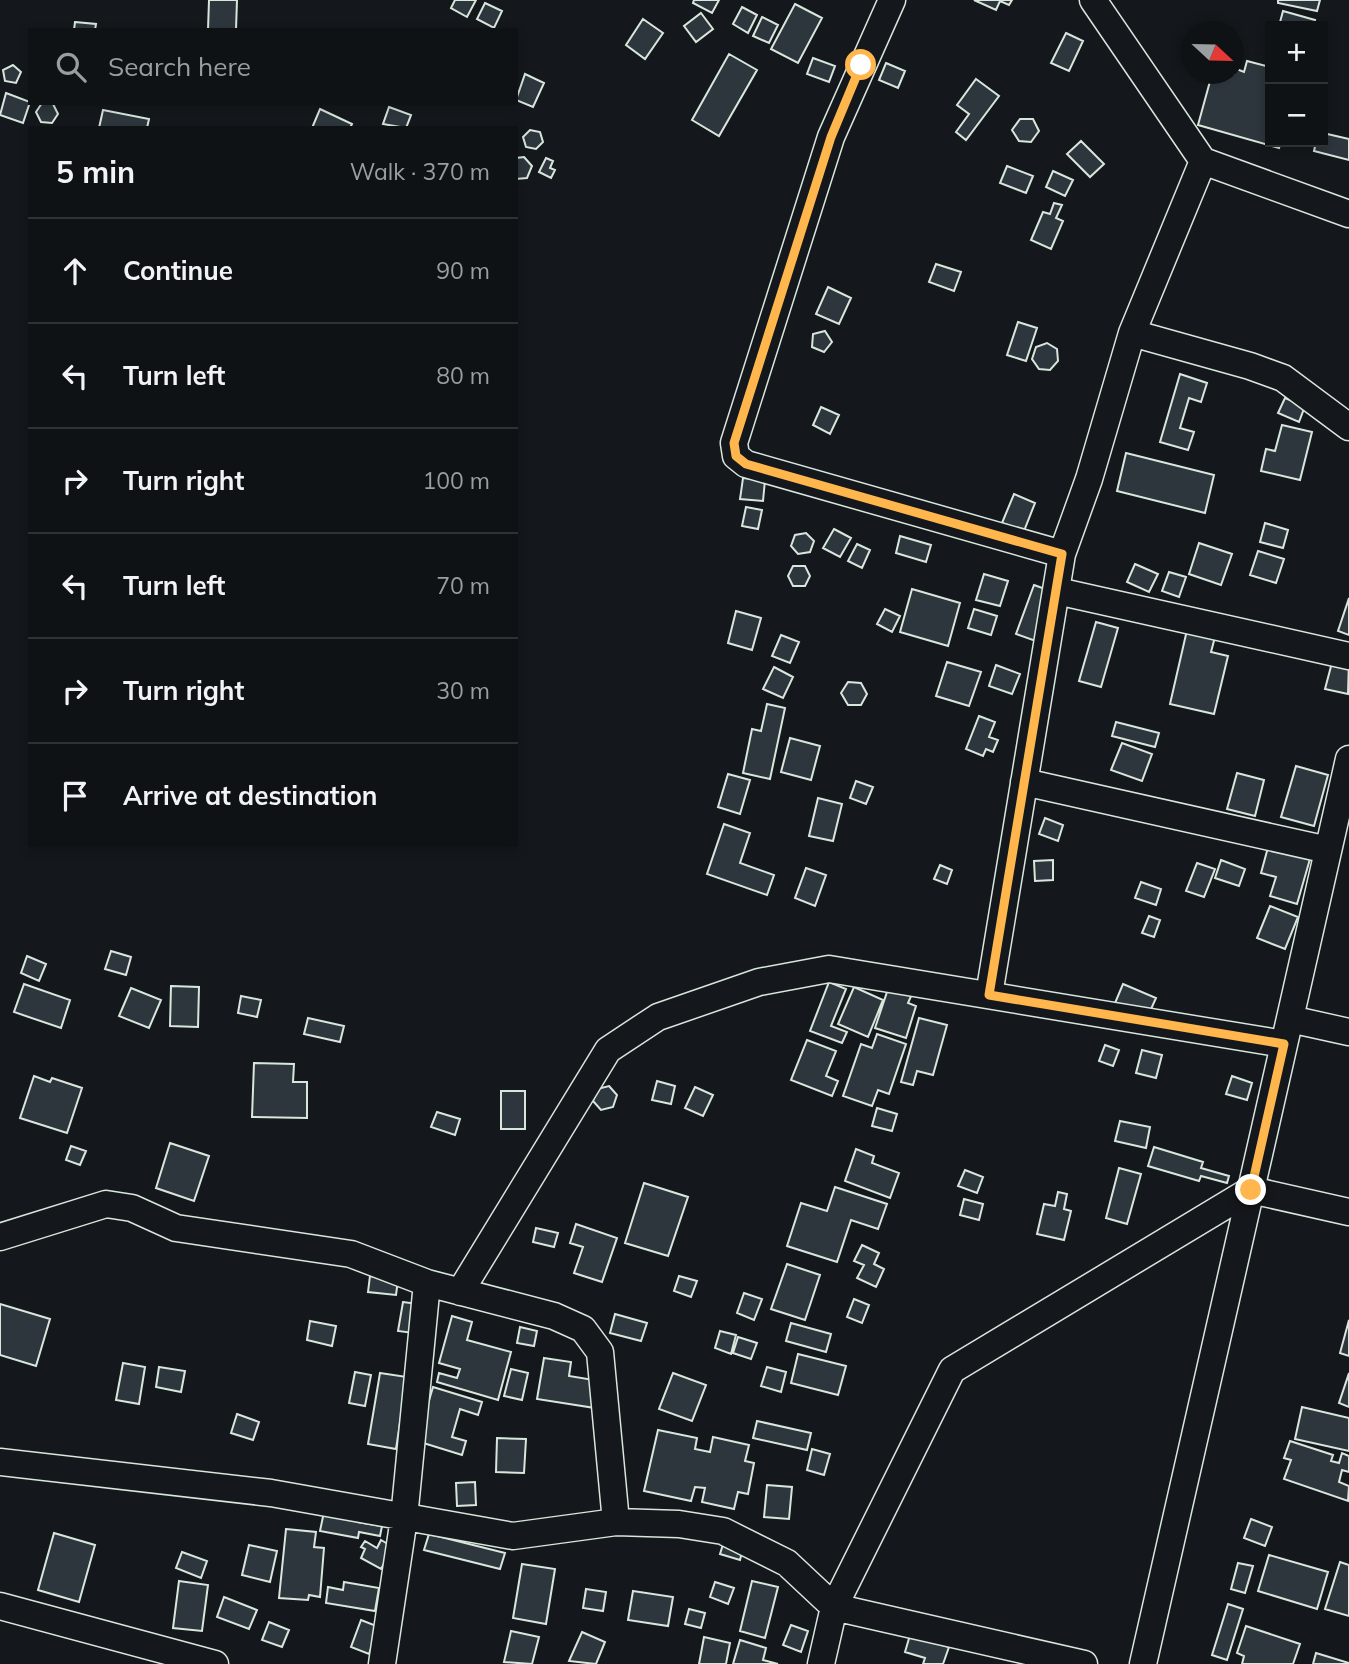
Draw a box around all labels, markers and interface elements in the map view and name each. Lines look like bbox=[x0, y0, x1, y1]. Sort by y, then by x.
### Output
north arrow bbox=[1181, 21, 1244, 84]
map controls bbox=[1265, 21, 1328, 147]
button: + bbox=[1265, 21, 1328, 84]
search box bbox=[28, 28, 518, 105]
icon: search bbox=[52, 48, 90, 86]
route start bbox=[845, 49, 876, 80]
text: Search here bbox=[108, 50, 251, 83]
button: − bbox=[1265, 84, 1328, 147]
text: 5 min bbox=[56, 153, 135, 191]
text: Walk · 370 m bbox=[350, 157, 490, 186]
icon: ahead bbox=[56, 252, 94, 290]
text: Continue bbox=[123, 254, 233, 287]
text: 90 m bbox=[436, 256, 490, 285]
icon: left bbox=[56, 357, 94, 395]
text: Turn left bbox=[123, 359, 225, 392]
text: 80 m bbox=[436, 361, 490, 390]
icon: right bbox=[56, 462, 94, 500]
text: Turn right bbox=[123, 464, 244, 497]
text: 100 m bbox=[422, 466, 490, 495]
icon: left bbox=[56, 567, 94, 605]
text: Turn left bbox=[123, 569, 225, 602]
text: 70 m bbox=[436, 571, 490, 600]
icon: right bbox=[56, 672, 94, 710]
text: Turn right bbox=[123, 674, 244, 707]
text: 30 m bbox=[436, 676, 490, 705]
icon: arrive bbox=[56, 777, 94, 815]
text: Arrive at destination bbox=[123, 779, 378, 812]
route end bbox=[1235, 1174, 1266, 1205]

